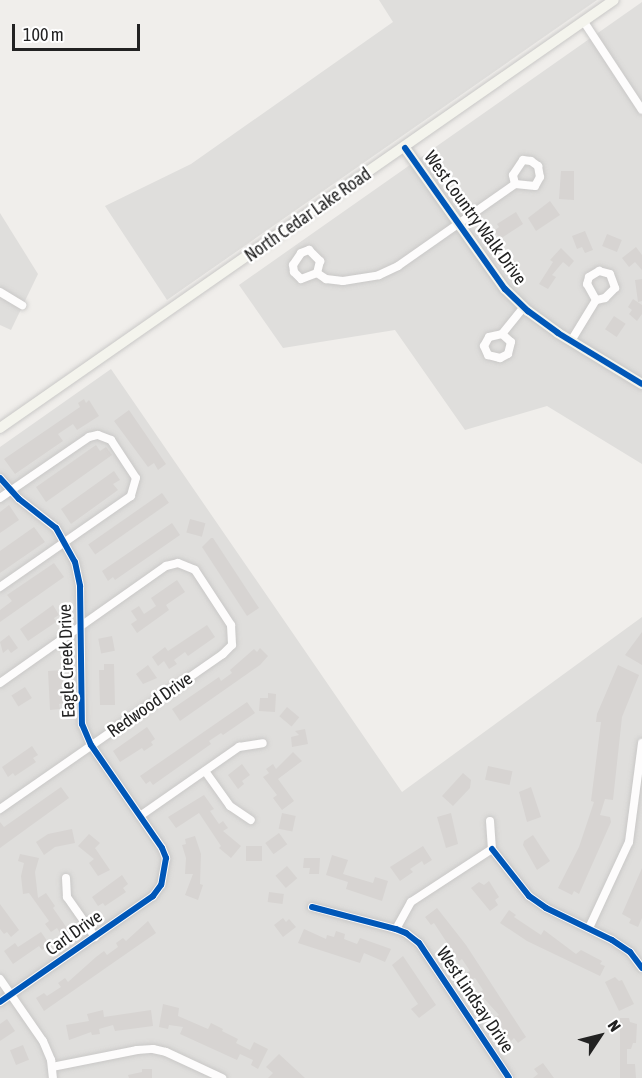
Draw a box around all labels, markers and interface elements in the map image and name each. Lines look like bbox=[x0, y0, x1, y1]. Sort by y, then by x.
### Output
scale bar bbox=[15, 12, 142, 50]
text: 100 m bbox=[23, 24, 64, 45]
street label: West Country Walk Drive bbox=[419, 147, 531, 289]
street label: North Cedar Lake Road bbox=[241, 163, 375, 267]
street label: Eagle Creek Drive bbox=[54, 604, 80, 718]
street label: Redwood Drive bbox=[103, 668, 197, 742]
street label: Carl Drive bbox=[42, 906, 106, 960]
street label: West Lindsay Drive bbox=[432, 943, 518, 1057]
north arrow bbox=[570, 1006, 630, 1066]
text: N bbox=[605, 1017, 625, 1035]

